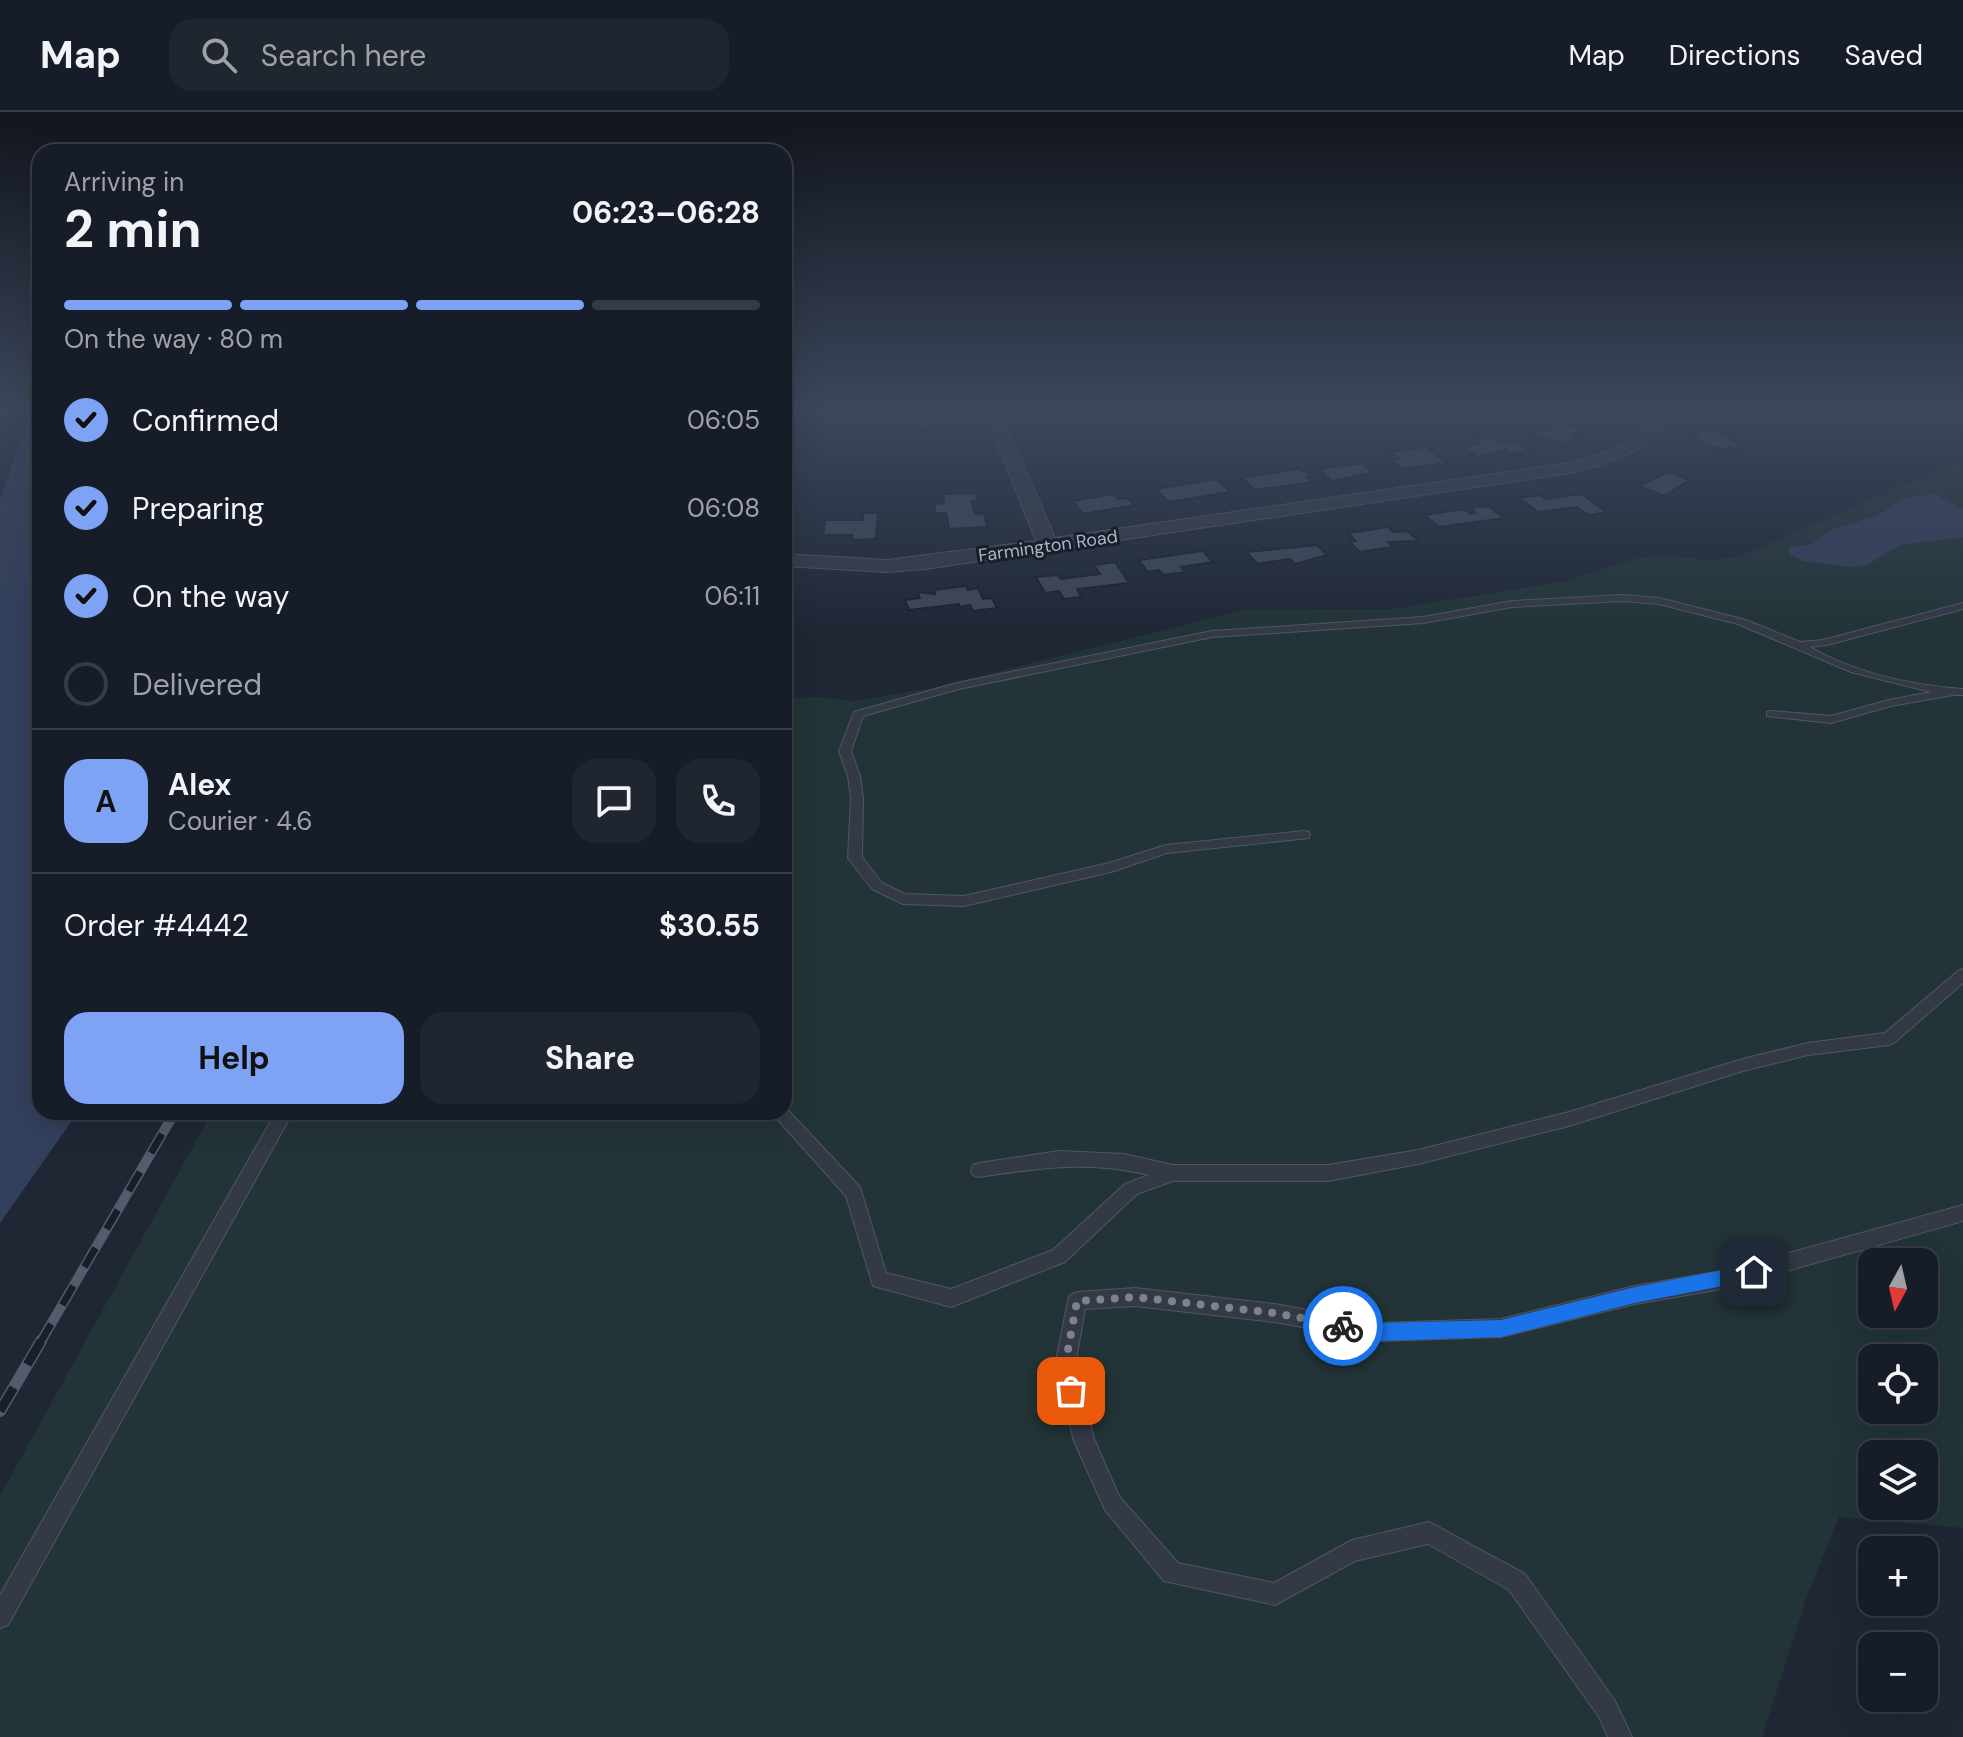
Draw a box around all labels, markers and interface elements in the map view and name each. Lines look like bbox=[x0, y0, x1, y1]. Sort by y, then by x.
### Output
search box bbox=[169, 19, 729, 91]
text: Map bbox=[40, 30, 121, 80]
icon: search bbox=[197, 33, 241, 77]
text: Search here bbox=[261, 36, 426, 75]
text: Map bbox=[1568, 37, 1625, 74]
text: Directions bbox=[1669, 37, 1801, 74]
text: Saved bbox=[1845, 37, 1923, 74]
text: Arriving in bbox=[64, 165, 184, 199]
text: 06:23–06:28 bbox=[572, 193, 760, 232]
text: 2 min bbox=[64, 195, 202, 263]
text: On the way · 80 m bbox=[64, 322, 283, 356]
icon: check bbox=[64, 398, 108, 442]
text: Confirmed bbox=[132, 401, 279, 440]
text: 06:05 bbox=[687, 403, 760, 437]
icon: check bbox=[64, 486, 108, 530]
text: Preparing bbox=[132, 489, 264, 528]
text: 06:08 bbox=[687, 491, 760, 525]
street label: Farmington Road bbox=[977, 524, 1119, 568]
icon: check bbox=[64, 574, 108, 618]
text: On the way bbox=[132, 577, 289, 616]
text: 06:11 bbox=[704, 579, 760, 613]
text: Delivered bbox=[132, 665, 262, 704]
button: chat bbox=[572, 759, 656, 843]
button: phone bbox=[676, 759, 760, 843]
text: Alex bbox=[168, 765, 231, 804]
text: A bbox=[95, 782, 117, 821]
text: Courier · 4.6 bbox=[168, 804, 313, 838]
text: Order #4442 bbox=[64, 906, 249, 945]
text: $30.55 bbox=[659, 906, 760, 945]
button: Help bbox=[64, 1012, 404, 1104]
button: Share bbox=[420, 1012, 760, 1104]
pin bbox=[1720, 1238, 1788, 1306]
north arrow bbox=[1858, 1248, 1938, 1328]
map controls bbox=[1858, 1248, 1938, 1712]
icon: home bbox=[1732, 1250, 1776, 1294]
courier bbox=[1303, 1286, 1383, 1366]
icon: bike bbox=[1321, 1304, 1365, 1348]
button: locate bbox=[1858, 1344, 1938, 1424]
pin bbox=[1037, 1357, 1105, 1425]
icon: bag bbox=[1049, 1369, 1093, 1413]
button: layers bbox=[1858, 1440, 1938, 1520]
button: + bbox=[1858, 1536, 1938, 1616]
button: − bbox=[1858, 1632, 1938, 1712]

